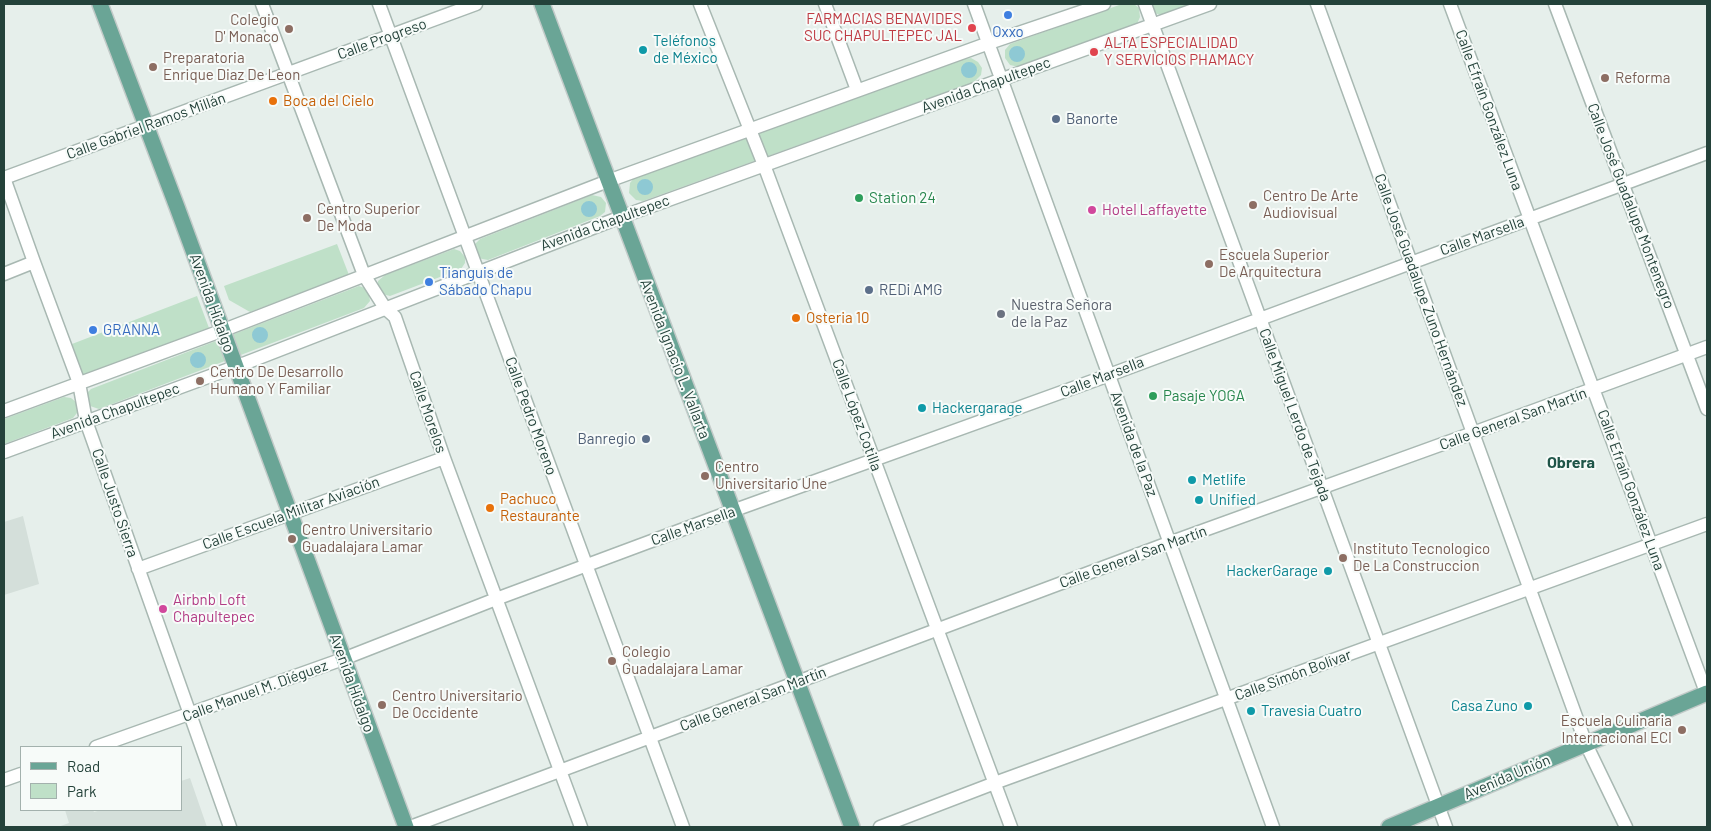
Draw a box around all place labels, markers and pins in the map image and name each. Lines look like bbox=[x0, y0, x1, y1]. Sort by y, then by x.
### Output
marker: Oxxo bbox=[1002, 9, 1014, 21]
place label: FARMACIAS BENAVIDES SUC CHAPULTEPEC JAL bbox=[804, 10, 962, 45]
place label: Colegio D' Monaco bbox=[214, 11, 279, 46]
marker: FARMACIAS BENAVIDES SUC CHAPULTEPEC JAL bbox=[966, 22, 978, 34]
marker: Colegio D' Monaco bbox=[283, 23, 295, 35]
place label: Oxxo bbox=[992, 23, 1024, 41]
place label: Teléfonos de México bbox=[653, 32, 718, 67]
place label: ALTA ESPECIALIDAD Y SERVICIOS PHAMACY bbox=[1104, 34, 1254, 69]
marker: Teléfonos de México bbox=[637, 44, 649, 56]
marker: ALTA ESPECIALIDAD Y SERVICIOS PHAMACY bbox=[1088, 46, 1100, 58]
place label: Preparatoria Enrique Diaz De Leon bbox=[163, 49, 300, 84]
marker: Preparatoria Enrique Diaz De Leon bbox=[147, 61, 159, 73]
place label: Reforma bbox=[1615, 69, 1670, 87]
marker: Reforma bbox=[1599, 72, 1611, 84]
place label: Boca del Cielo bbox=[283, 92, 374, 110]
marker: Boca del Cielo bbox=[267, 95, 279, 107]
place label: Banorte bbox=[1066, 110, 1118, 128]
marker: Banorte bbox=[1050, 113, 1062, 125]
place label: Centro De Arte Audiovisual bbox=[1263, 187, 1358, 222]
place label: Station 24 bbox=[869, 189, 936, 207]
marker: Station 24 bbox=[853, 192, 865, 204]
marker: Centro De Arte Audiovisual bbox=[1247, 199, 1259, 211]
place label: Centro Superior De Moda bbox=[317, 200, 420, 235]
place label: Hotel Laffayette bbox=[1102, 201, 1207, 219]
marker: Hotel Laffayette bbox=[1086, 204, 1098, 216]
marker: Centro Superior De Moda bbox=[301, 212, 313, 224]
place label: Escuela Superior De Arquitectura bbox=[1219, 246, 1329, 281]
marker: Escuela Superior De Arquitectura bbox=[1203, 258, 1215, 270]
place label: Tianguis de Sábado Chapu bbox=[439, 264, 532, 299]
marker: Tianguis de Sábado Chapu bbox=[423, 276, 435, 288]
place label: REDi AMG bbox=[879, 281, 942, 299]
marker: REDi AMG bbox=[863, 284, 875, 296]
place label: Nuestra Señora de la Paz bbox=[1011, 296, 1112, 331]
marker: Nuestra Señora de la Paz bbox=[995, 308, 1007, 320]
place label: Osteria 10 bbox=[806, 309, 869, 327]
marker: Osteria 10 bbox=[790, 312, 802, 324]
place label: GRANNA bbox=[103, 321, 160, 339]
marker: GRANNA bbox=[87, 324, 99, 336]
place label: Centro De Desarrollo Humano Y Familiar bbox=[210, 363, 344, 398]
marker: Centro De Desarrollo Humano Y Familiar bbox=[194, 375, 206, 387]
place label: Pasaje YOGA bbox=[1163, 387, 1245, 405]
marker: Pasaje YOGA bbox=[1147, 390, 1159, 402]
place label: Hackergarage bbox=[932, 399, 1023, 417]
marker: Hackergarage bbox=[916, 402, 928, 414]
place label: Banregio bbox=[578, 430, 636, 448]
marker: Banregio bbox=[640, 433, 652, 445]
place label: Centro Universitario Une bbox=[715, 458, 827, 493]
marker: Centro Universitario Une bbox=[699, 470, 711, 482]
place label: Metlife bbox=[1202, 471, 1246, 489]
marker: Metlife bbox=[1186, 474, 1198, 486]
place label: Pachuco Restaurante bbox=[500, 490, 580, 525]
place label: Unified bbox=[1209, 491, 1256, 509]
marker: Unified bbox=[1193, 494, 1205, 506]
marker: Pachuco Restaurante bbox=[484, 502, 496, 514]
place label: Centro Universitario Guadalajara Lamar bbox=[302, 521, 433, 556]
marker: Centro Universitario Guadalajara Lamar bbox=[286, 533, 298, 545]
place label: Instituto Tecnologico De La Construccion bbox=[1353, 540, 1490, 575]
marker: Instituto Tecnologico De La Construccion bbox=[1337, 552, 1349, 564]
place label: HackerGarage bbox=[1226, 562, 1318, 580]
marker: HackerGarage bbox=[1322, 565, 1334, 577]
place label: Airbnb Loft Chapultepec bbox=[173, 591, 255, 626]
marker: Airbnb Loft Chapultepec bbox=[157, 603, 169, 615]
place label: Colegio Guadalajara Lamar bbox=[622, 643, 743, 678]
marker: Colegio Guadalajara Lamar bbox=[606, 655, 618, 667]
place label: Centro Universitario De Occidente bbox=[392, 687, 523, 722]
place label: Casa Zuno bbox=[1451, 697, 1518, 715]
marker: Centro Universitario De Occidente bbox=[376, 699, 388, 711]
marker: Casa Zuno bbox=[1522, 700, 1534, 712]
place label: Travesia Cuatro bbox=[1261, 702, 1362, 720]
marker: Travesia Cuatro bbox=[1245, 705, 1257, 717]
place label: Escuela Culinaria Internacional ECI bbox=[1561, 712, 1672, 747]
marker: Escuela Culinaria Internacional ECI bbox=[1676, 724, 1688, 736]

